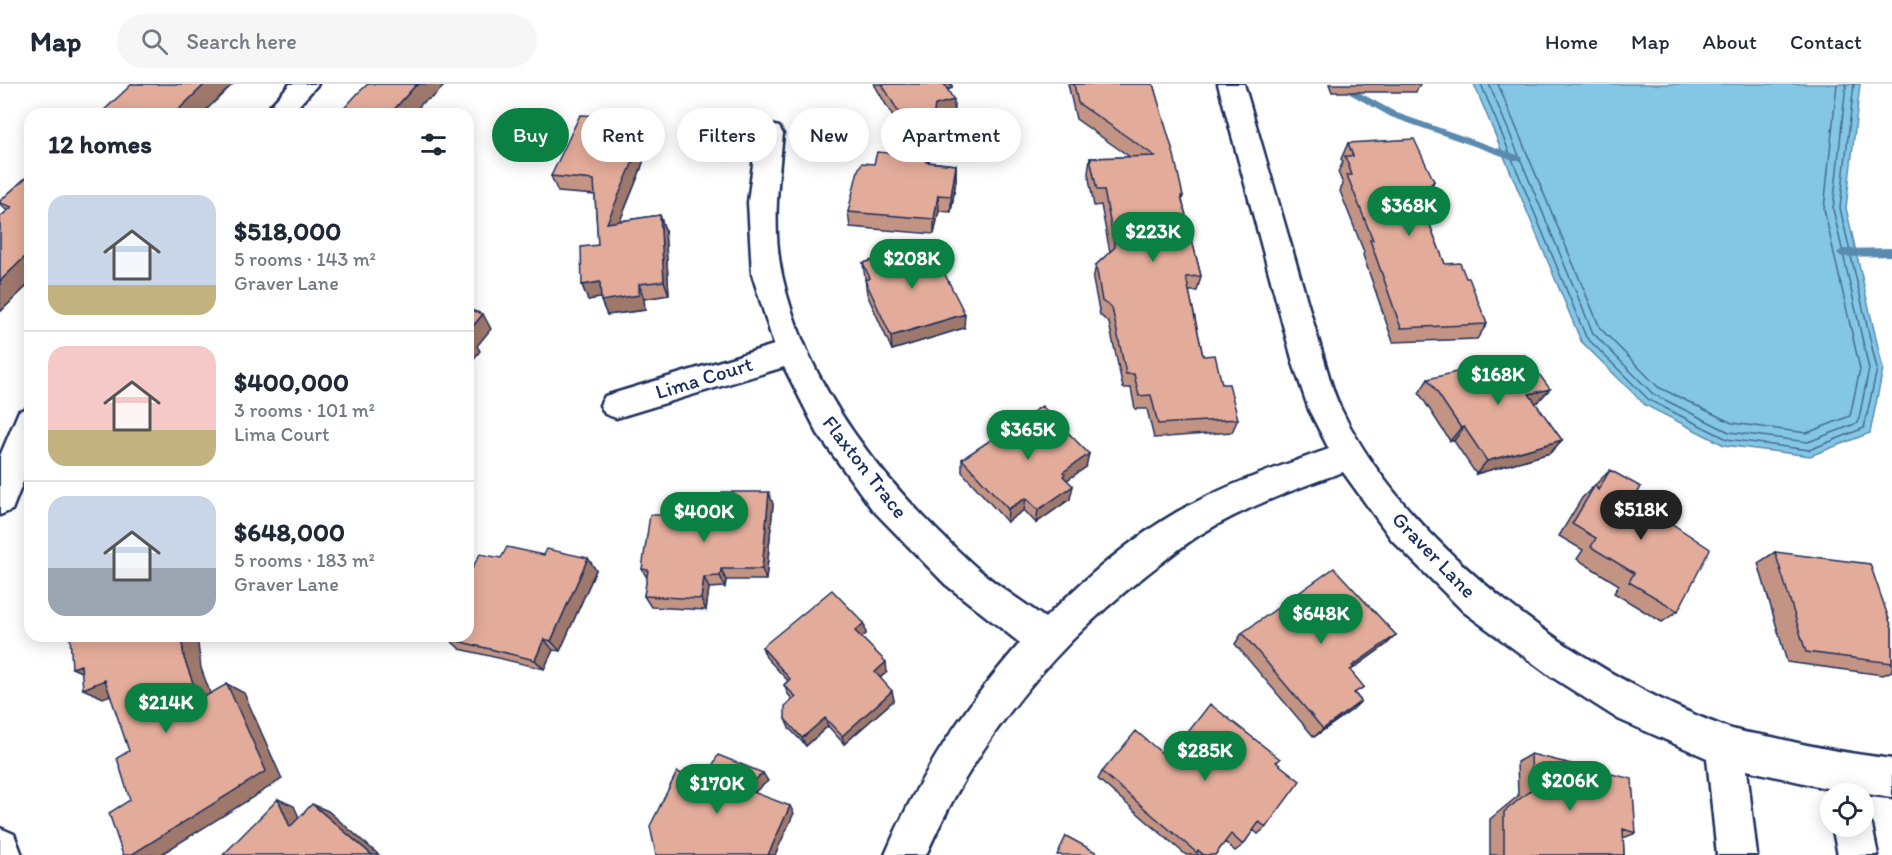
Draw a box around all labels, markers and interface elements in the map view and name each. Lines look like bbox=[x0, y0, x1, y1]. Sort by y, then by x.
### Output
search box bbox=[117, 14, 537, 68]
text: Map bbox=[30, 24, 81, 58]
icon: search bbox=[138, 25, 171, 58]
text: Search here bbox=[186, 28, 297, 55]
text: Home bbox=[1545, 29, 1598, 54]
text: Map bbox=[1631, 29, 1670, 54]
text: About bbox=[1703, 29, 1757, 54]
text: Contact bbox=[1790, 29, 1862, 54]
chip: Buy bbox=[492, 108, 569, 162]
chip: Rent bbox=[581, 108, 665, 162]
chip: Filters bbox=[677, 108, 777, 162]
chip: New bbox=[789, 108, 869, 162]
chip: Apartment bbox=[881, 108, 1021, 162]
text: 12 homes bbox=[48, 128, 152, 160]
icon: filters bbox=[417, 128, 450, 161]
pin: $368K bbox=[1367, 186, 1451, 237]
text: $368K bbox=[1381, 193, 1437, 217]
pin: $223K bbox=[1111, 212, 1195, 263]
text: $518,000 bbox=[234, 215, 341, 247]
icon: home bbox=[96, 219, 168, 291]
text: $223K bbox=[1126, 219, 1180, 243]
pin: $208K bbox=[870, 239, 954, 290]
text: $208K bbox=[884, 246, 940, 270]
text: 5 rooms · 143 m² bbox=[234, 247, 376, 271]
text: Graver Lane bbox=[234, 271, 339, 295]
street label: Lima Court bbox=[652, 351, 756, 404]
pin: $168K bbox=[1456, 355, 1540, 406]
text: $168K bbox=[1471, 362, 1525, 386]
text: $400,000 bbox=[234, 366, 349, 398]
icon: home bbox=[96, 370, 168, 442]
text: 3 rooms · 101 m² bbox=[234, 398, 375, 422]
street label: Flaxton Trace bbox=[818, 410, 913, 523]
pin: $365K bbox=[986, 410, 1070, 461]
text: $365K bbox=[1001, 417, 1055, 441]
text: Lima Court bbox=[234, 422, 330, 446]
pin: $518K bbox=[1599, 490, 1683, 541]
pin: $400K bbox=[662, 492, 746, 543]
text: $518K bbox=[1614, 497, 1668, 521]
text: $400K bbox=[674, 499, 734, 523]
street label: Graver Lane bbox=[1387, 506, 1482, 603]
text: $648,000 bbox=[234, 516, 345, 548]
icon: home bbox=[96, 520, 168, 592]
text: 5 rooms · 183 m² bbox=[234, 548, 375, 572]
text: Graver Lane bbox=[234, 572, 339, 596]
pin: $648K bbox=[1279, 594, 1363, 645]
text: $648K bbox=[1293, 601, 1349, 625]
pin: $214K bbox=[124, 683, 208, 734]
text: $214K bbox=[139, 690, 193, 714]
pin: $285K bbox=[1163, 731, 1247, 782]
text: $285K bbox=[1178, 738, 1232, 762]
pin: $206K bbox=[1528, 761, 1612, 812]
pin: $170K bbox=[675, 764, 759, 815]
text: $206K bbox=[1542, 768, 1598, 792]
text: $170K bbox=[690, 771, 744, 795]
map controls bbox=[1820, 783, 1874, 837]
button: locate bbox=[1820, 783, 1874, 837]

